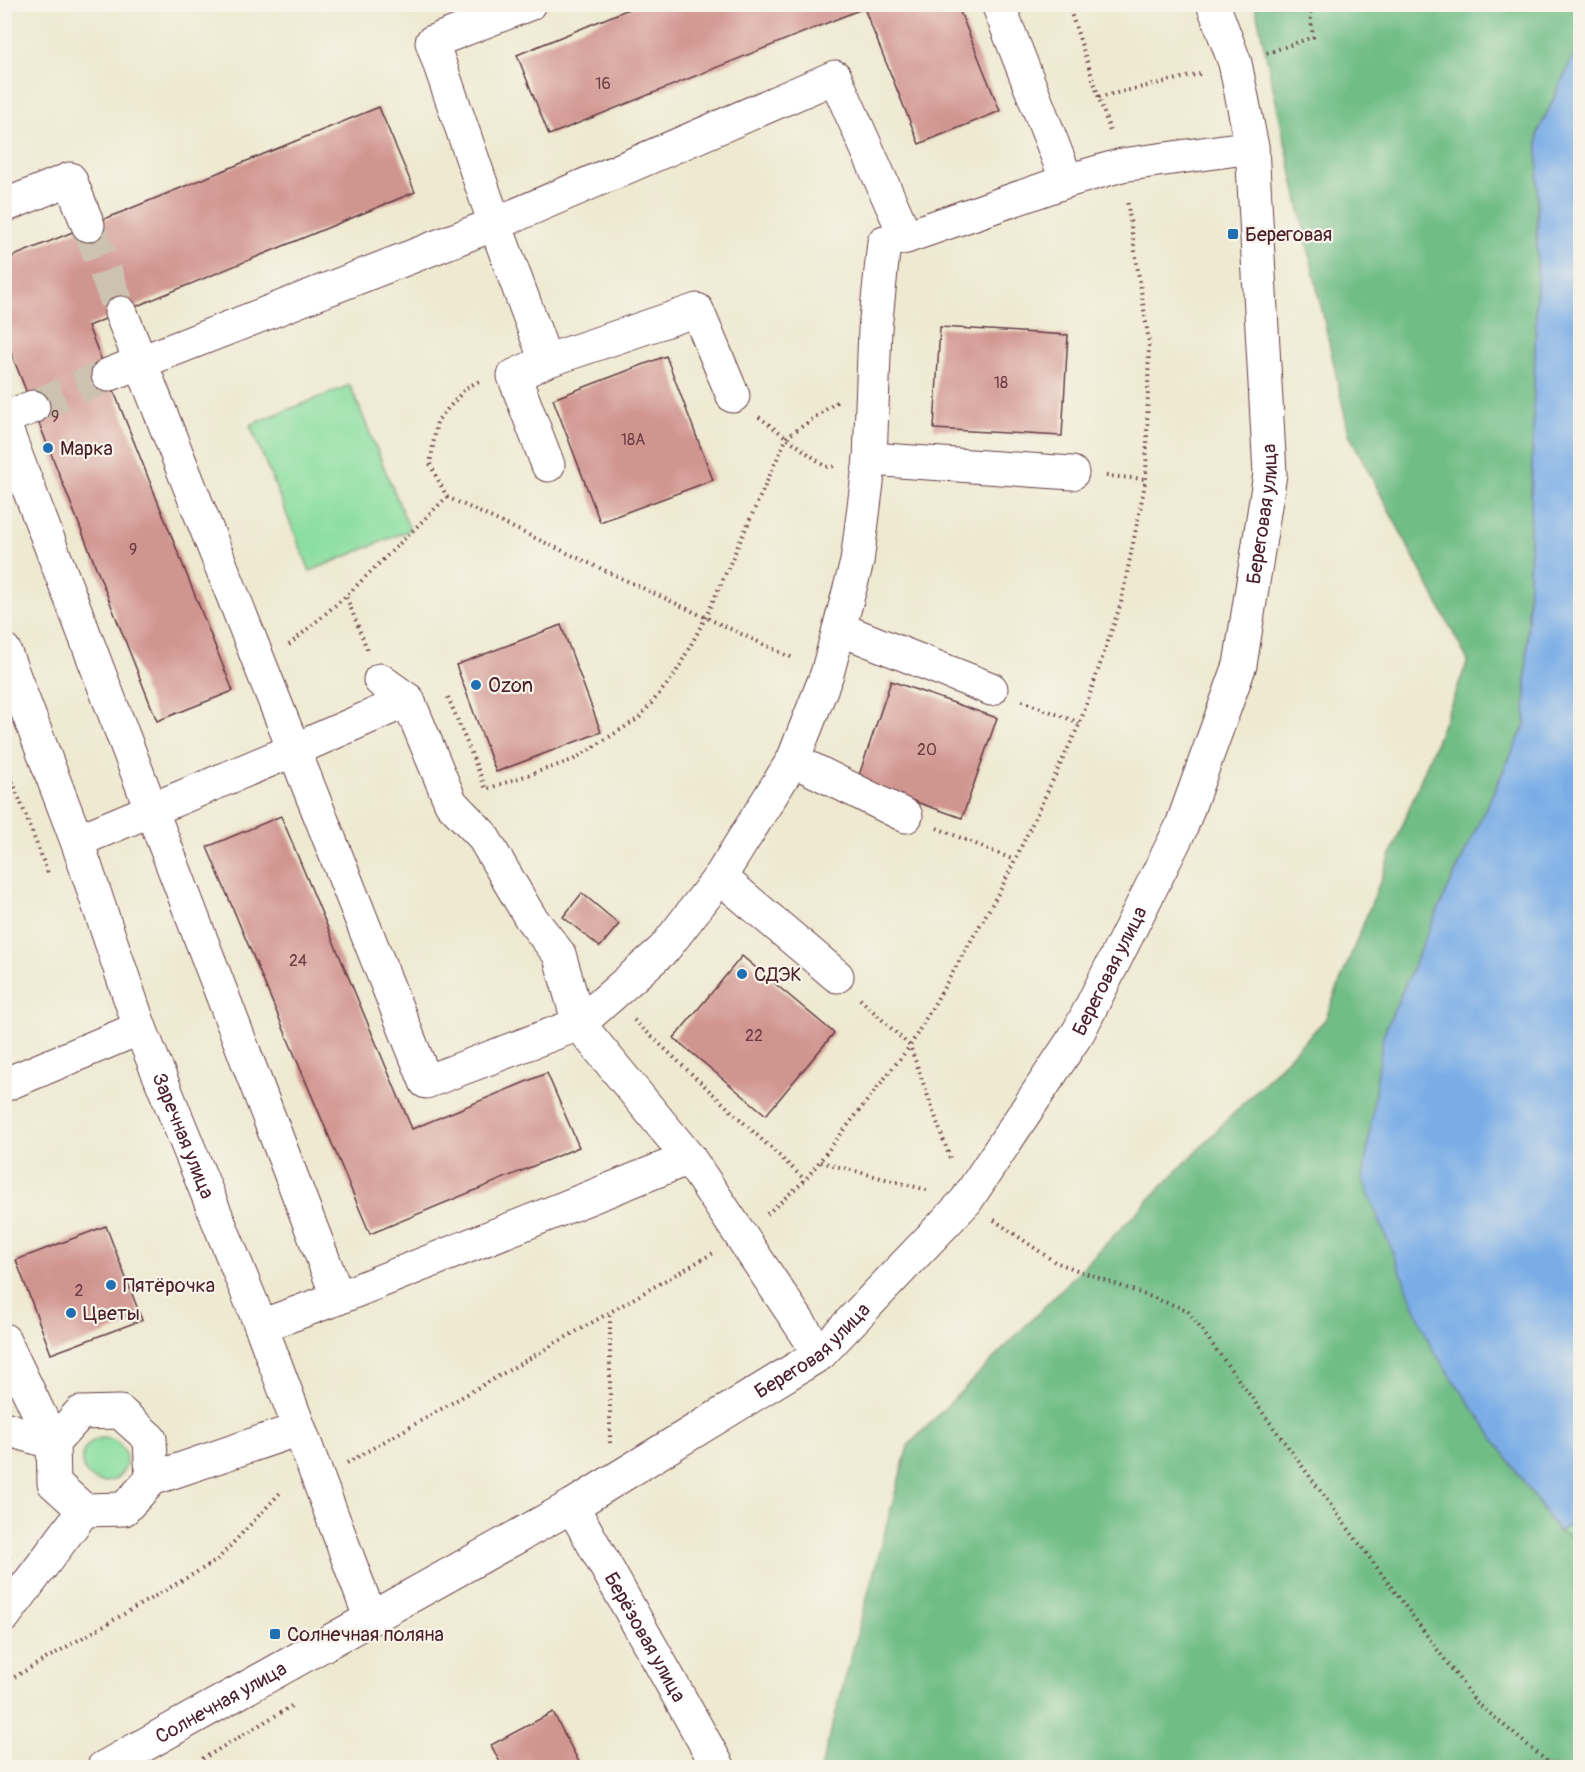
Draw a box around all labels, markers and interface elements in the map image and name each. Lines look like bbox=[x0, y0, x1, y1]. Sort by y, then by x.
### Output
house number: 16 bbox=[595, 74, 611, 94]
place label: Береговая bbox=[1245, 222, 1332, 247]
marker: Береговая bbox=[1226, 227, 1240, 241]
house number: 18 bbox=[994, 373, 1008, 393]
house number: 9 bbox=[51, 407, 59, 427]
house number: 18А bbox=[621, 430, 645, 450]
place label: Марка bbox=[60, 436, 113, 461]
marker: Марка bbox=[41, 441, 55, 455]
street label: Береговая улица bbox=[1241, 443, 1283, 586]
house number: 9 bbox=[129, 540, 137, 560]
place label: Ozon bbox=[488, 673, 533, 698]
marker: Ozon bbox=[469, 678, 483, 692]
house number: 20 bbox=[917, 740, 937, 760]
street label: Береговая улица bbox=[1067, 902, 1153, 1040]
house number: 24 bbox=[289, 951, 307, 971]
place label: СДЭК bbox=[754, 962, 802, 987]
marker: СДЭК bbox=[735, 967, 749, 981]
house number: 22 bbox=[745, 1026, 763, 1046]
street label: Заречная улица bbox=[147, 1069, 220, 1202]
place label: Пятёрочка bbox=[123, 1273, 215, 1298]
marker: Пятёрочка bbox=[104, 1278, 118, 1292]
house number: 2 bbox=[75, 1281, 84, 1301]
street label: Береговая улица bbox=[750, 1297, 875, 1404]
place label: Цветы bbox=[83, 1301, 140, 1326]
marker: Цветы bbox=[64, 1306, 78, 1320]
street label: Берёзовая улица bbox=[599, 1568, 691, 1707]
place label: Солнечная поляна bbox=[287, 1622, 444, 1647]
marker: Солнечная поляна bbox=[268, 1627, 282, 1641]
street label: Солнечная улица bbox=[151, 1656, 291, 1749]

